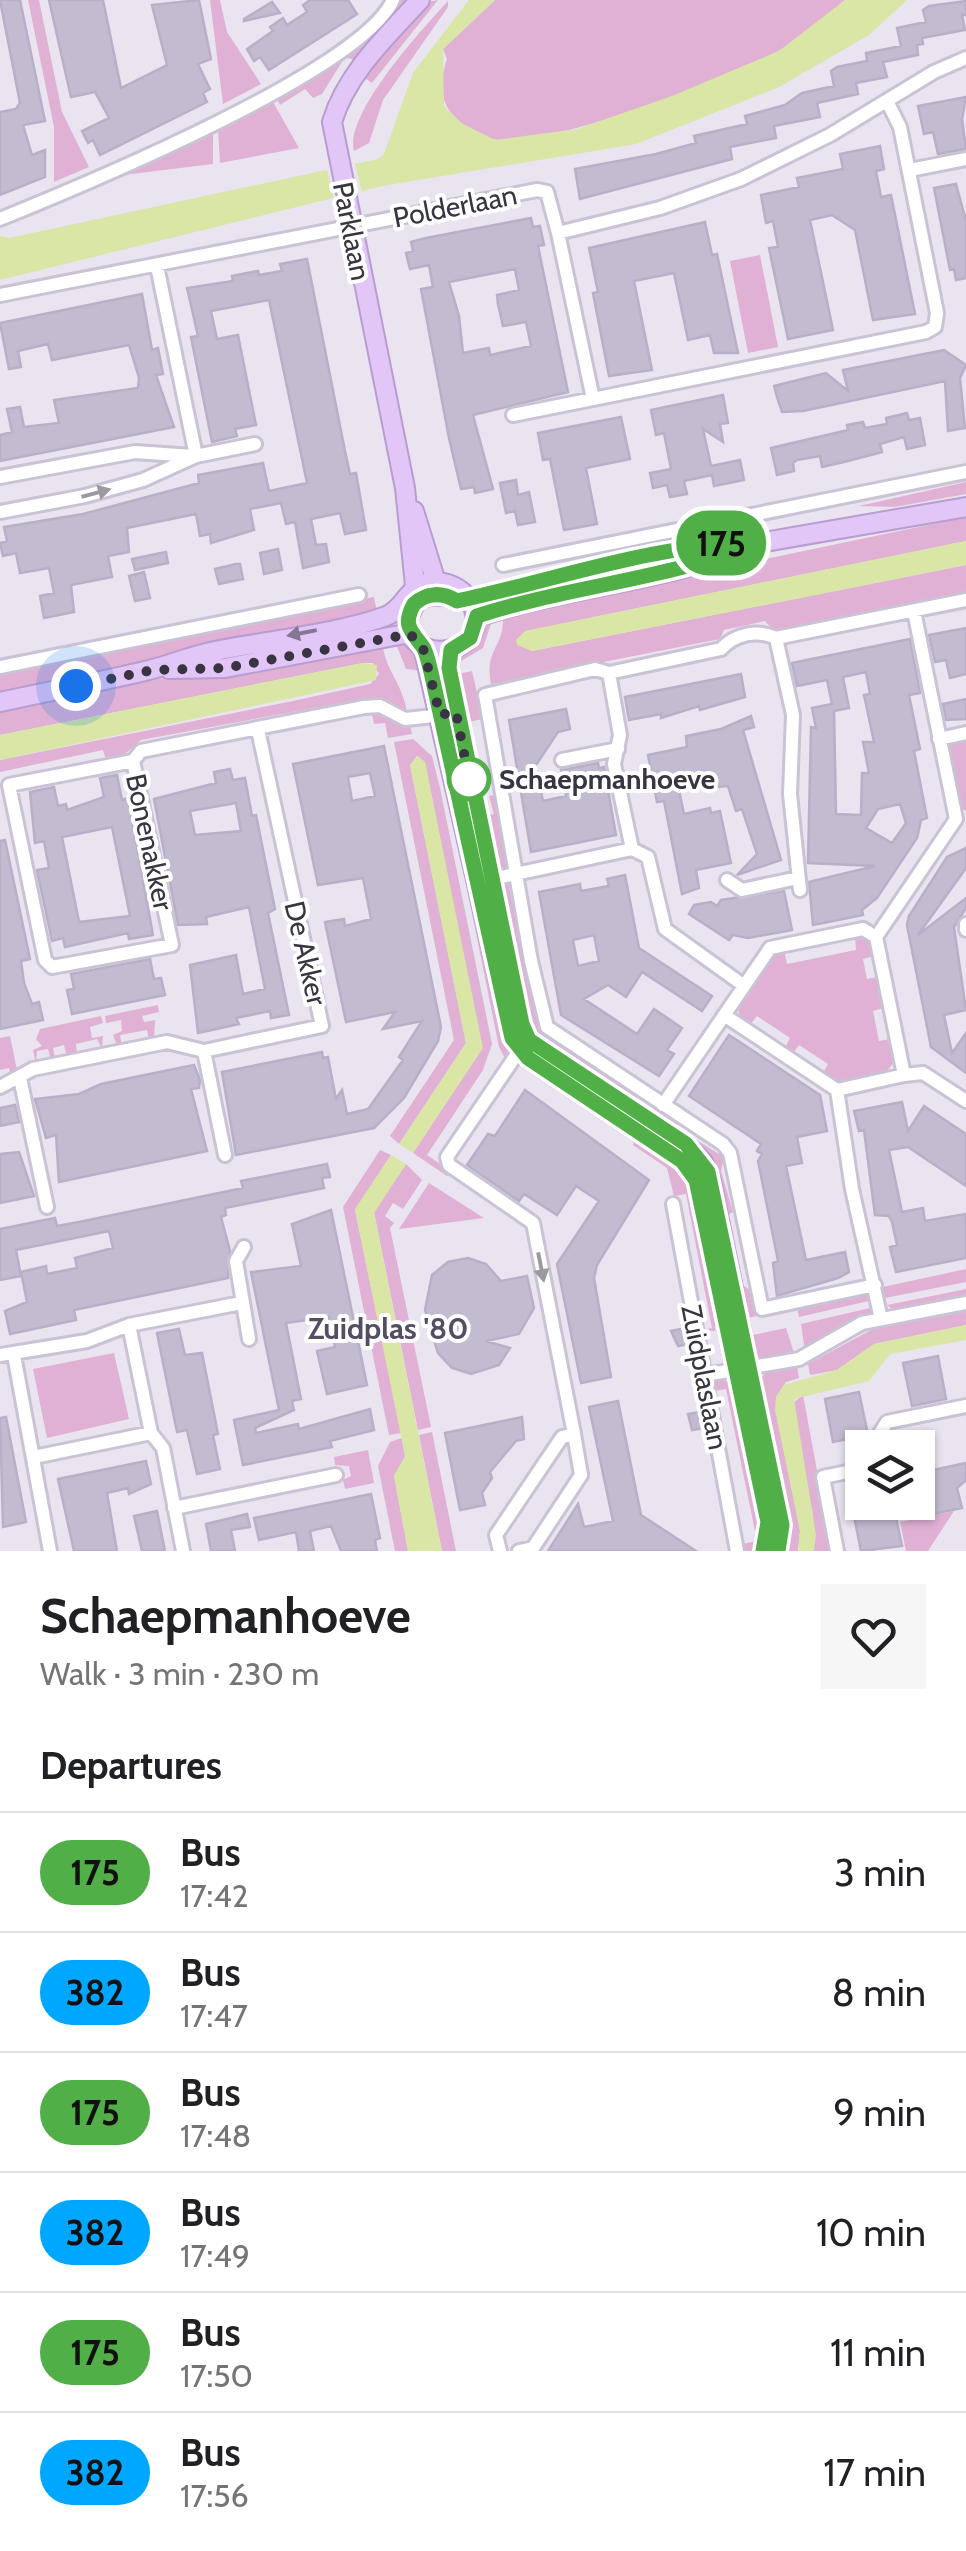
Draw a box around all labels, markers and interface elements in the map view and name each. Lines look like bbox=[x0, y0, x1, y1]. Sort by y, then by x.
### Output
street label: Polderlaan bbox=[390, 177, 520, 235]
street label: Parklaan bbox=[326, 179, 378, 283]
one-way arrow bbox=[81, 485, 112, 500]
line badge: 175 bbox=[664, 510, 778, 576]
text: 175 bbox=[696, 522, 746, 565]
one-way arrow bbox=[286, 626, 317, 642]
your location bbox=[51, 661, 101, 711]
marker: Schaepmanhoeve bbox=[448, 758, 490, 800]
place label: Schaepmanhoeve bbox=[499, 762, 715, 796]
street label: Bonenakker bbox=[119, 771, 181, 914]
street label: De Akker bbox=[278, 898, 334, 1008]
one-way arrow bbox=[534, 1252, 549, 1283]
street label: Zuidplaslaan bbox=[674, 1302, 736, 1452]
district label: Zuidplas '80 bbox=[308, 1310, 468, 1347]
map controls bbox=[845, 1430, 935, 1520]
button: layers bbox=[845, 1430, 935, 1520]
button: heart bbox=[821, 1584, 926, 1689]
text: Schaepmanhoeve bbox=[40, 1587, 411, 1645]
text: Walk · 3 min · 230 m bbox=[40, 1654, 319, 1693]
text: Departures bbox=[40, 1742, 222, 1789]
text: Bus bbox=[180, 1829, 241, 1876]
text: 3 min bbox=[834, 1849, 926, 1896]
text: 175 bbox=[70, 1851, 120, 1894]
text: 17:42 bbox=[180, 1876, 248, 1915]
text: Bus bbox=[180, 1949, 241, 1996]
text: 8 min bbox=[832, 1969, 926, 2016]
text: 382 bbox=[66, 1971, 124, 2014]
text: 17:47 bbox=[180, 1996, 248, 2035]
text: Bus bbox=[180, 2069, 241, 2116]
text: 9 min bbox=[833, 2089, 926, 2136]
text: 175 bbox=[70, 2091, 120, 2134]
text: 17:48 bbox=[180, 2116, 251, 2155]
text: Bus bbox=[180, 2189, 241, 2236]
text: 10 min bbox=[816, 2209, 926, 2256]
text: 382 bbox=[66, 2211, 124, 2254]
text: 17:49 bbox=[180, 2236, 250, 2275]
text: Bus bbox=[180, 2309, 241, 2356]
text: 11 min bbox=[830, 2329, 926, 2376]
text: 175 bbox=[70, 2331, 120, 2374]
text: 17:50 bbox=[180, 2356, 253, 2395]
text: Bus bbox=[180, 2429, 241, 2476]
text: 17 min bbox=[823, 2449, 926, 2496]
text: 382 bbox=[66, 2451, 124, 2494]
text: 17:56 bbox=[180, 2476, 249, 2515]

